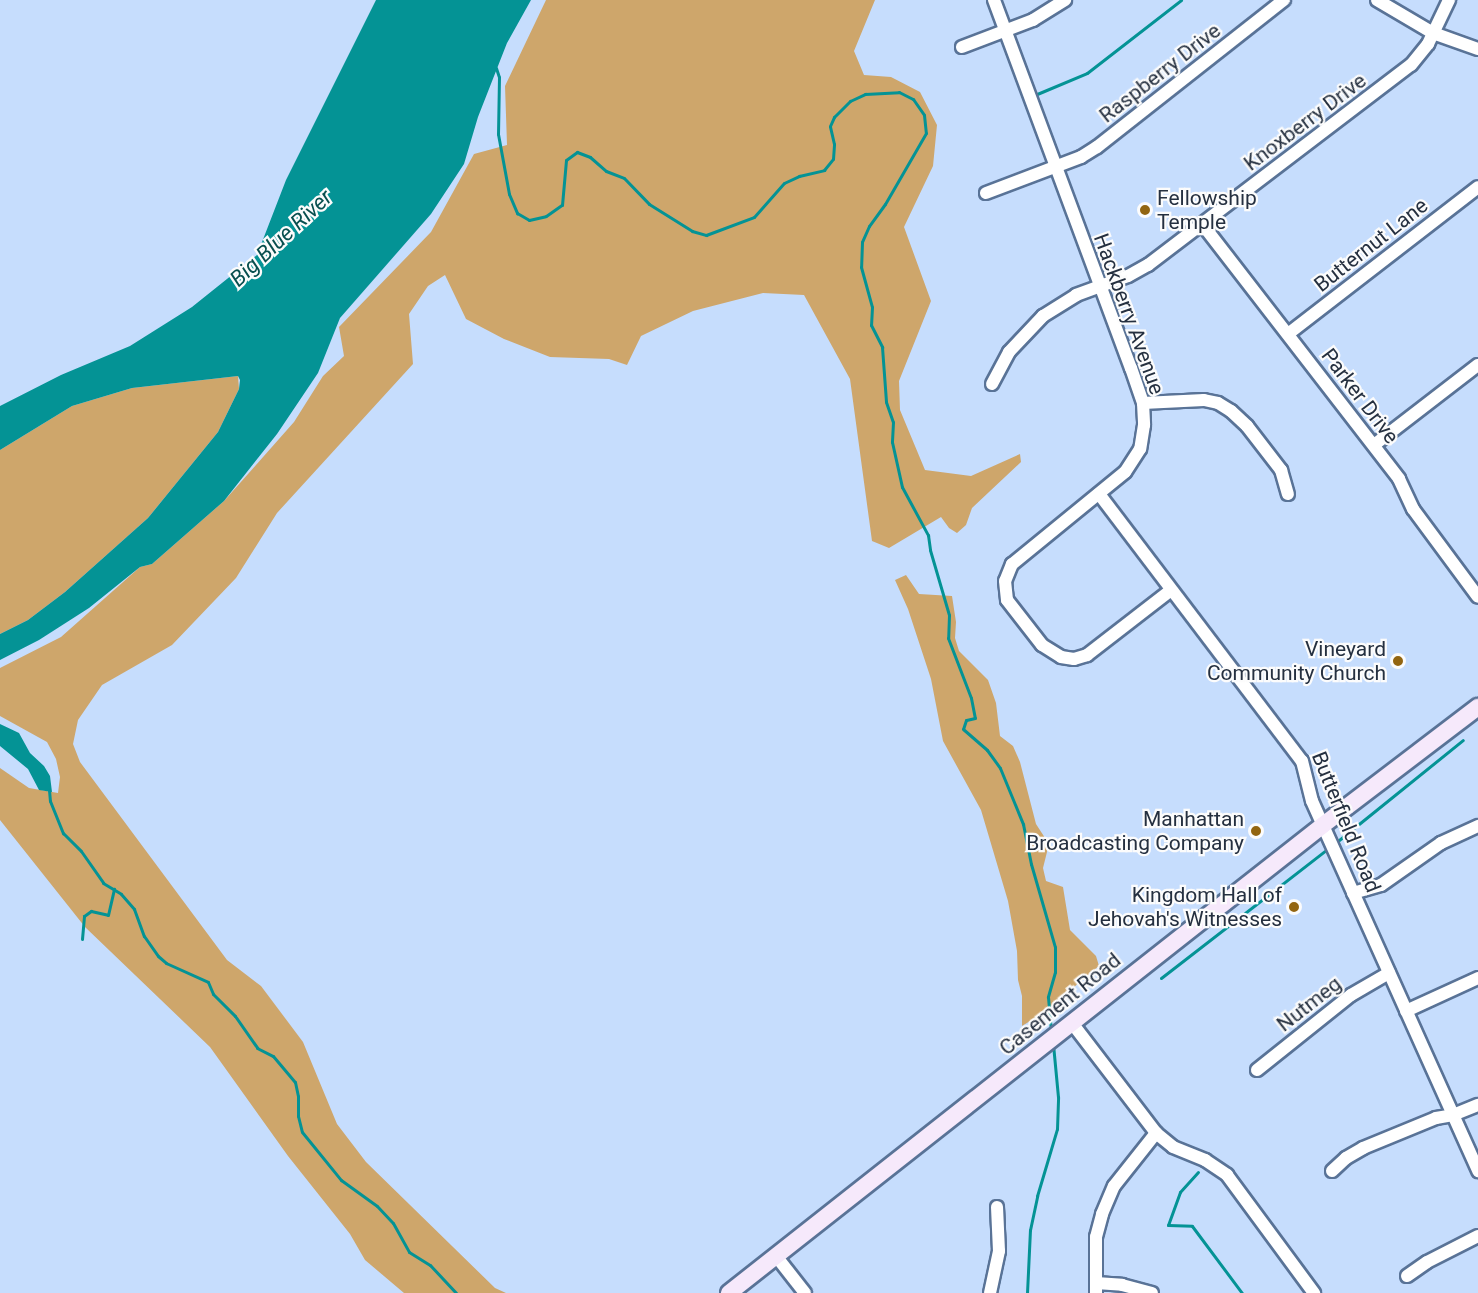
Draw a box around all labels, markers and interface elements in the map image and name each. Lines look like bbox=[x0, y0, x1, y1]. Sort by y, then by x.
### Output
street label: Raspberry Drive bbox=[1094, 18, 1226, 128]
street label: Knoxberry Drive bbox=[1239, 68, 1371, 176]
water label: Big Blue River bbox=[224, 184, 338, 292]
place label: Fellowship Temple bbox=[1157, 185, 1257, 235]
street label: Butternut Lane bbox=[1309, 193, 1433, 297]
marker: Fellowship Temple bbox=[1138, 203, 1152, 217]
street label: Hackberry Avenue bbox=[1088, 230, 1170, 398]
street label: Parker Drive bbox=[1316, 343, 1404, 449]
place label: Vineyard Community Church bbox=[1207, 636, 1386, 686]
marker: Vineyard Community Church bbox=[1391, 654, 1405, 668]
street label: Butterfield Road bbox=[1306, 748, 1386, 896]
place label: Manhattan Broadcasting Company bbox=[1026, 806, 1244, 856]
marker: Manhattan Broadcasting Company bbox=[1249, 824, 1263, 838]
place label: Kingdom Hall of Jehovah's Witnesses bbox=[1088, 882, 1282, 932]
marker: Kingdom Hall of Jehovah's Witnesses bbox=[1287, 900, 1301, 914]
street label: Casement Road bbox=[994, 947, 1126, 1061]
street label: Nutmeg bbox=[1272, 971, 1346, 1037]

